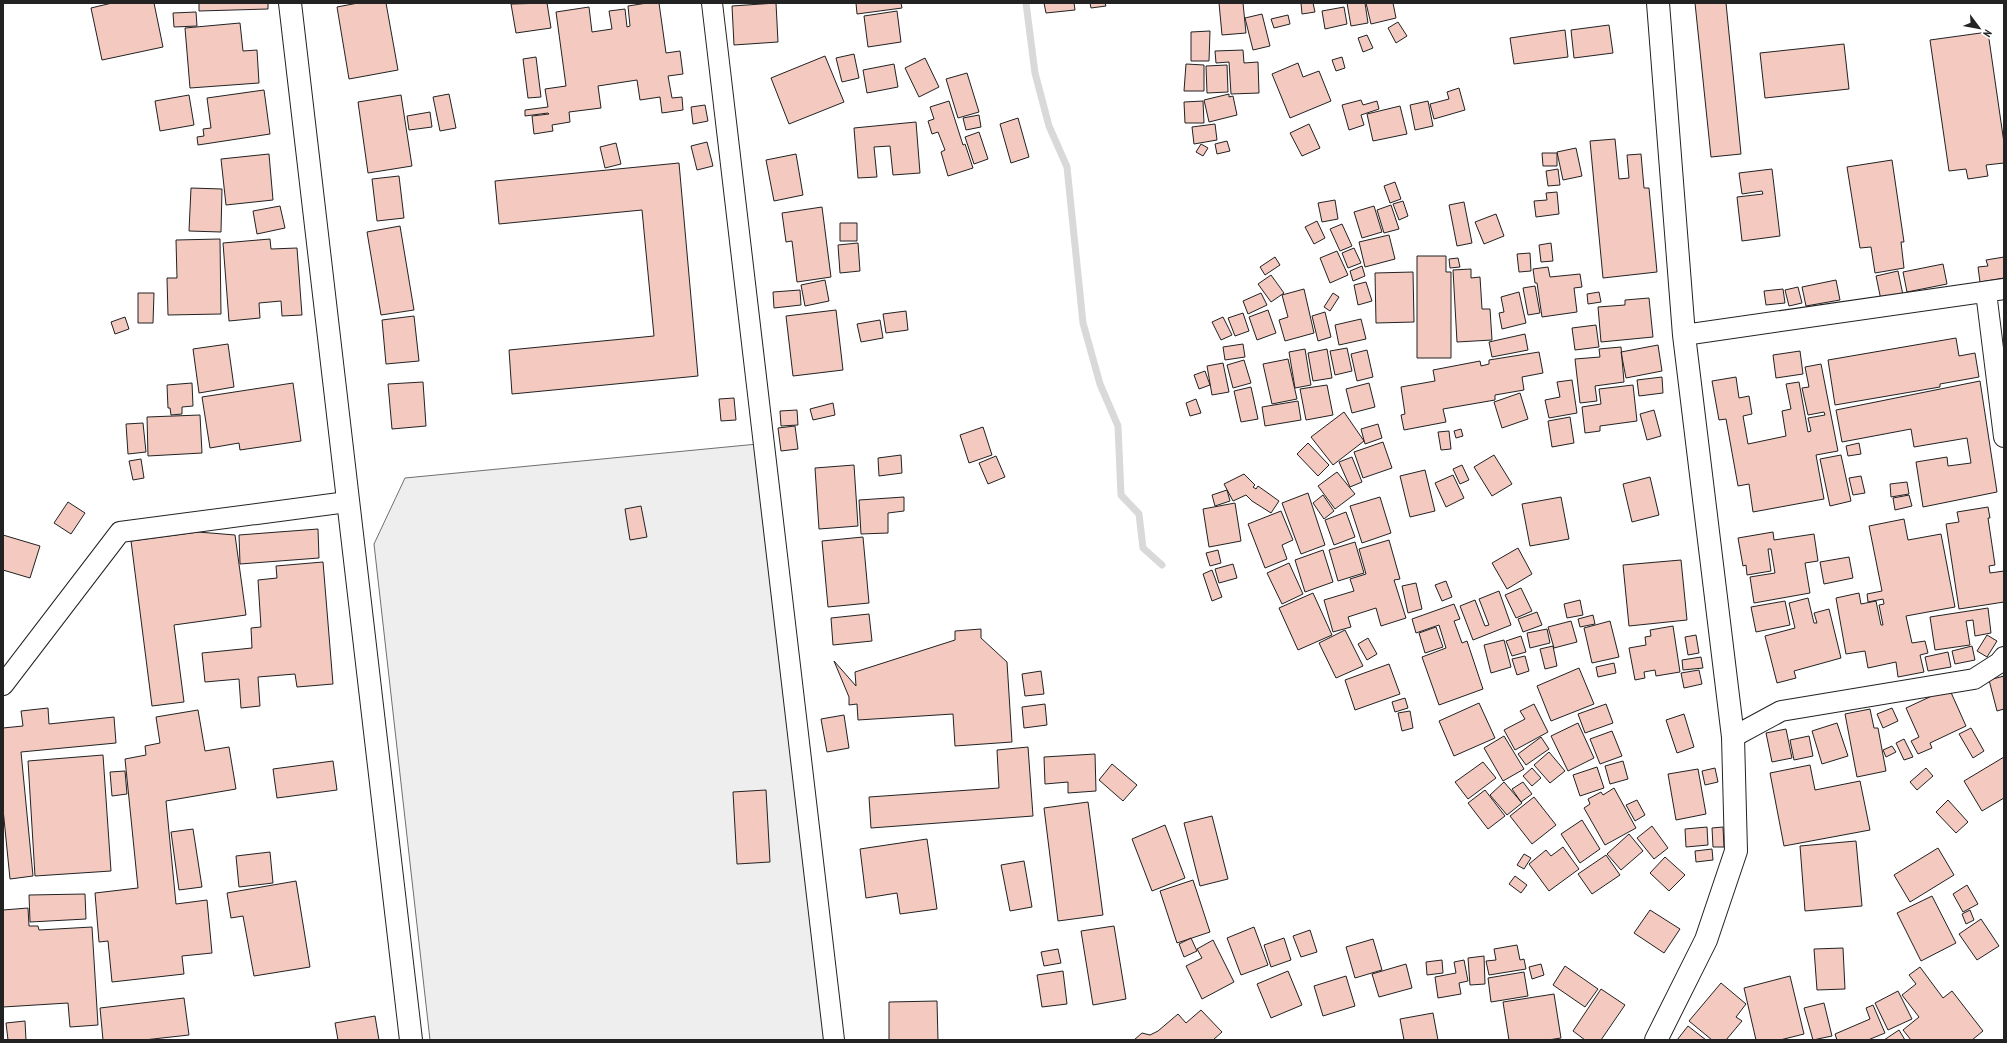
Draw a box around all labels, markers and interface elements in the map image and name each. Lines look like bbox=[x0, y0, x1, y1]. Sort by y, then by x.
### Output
north arrow bbox=[1959, 8, 1999, 48]
text: N bbox=[1980, 27, 1995, 40]

